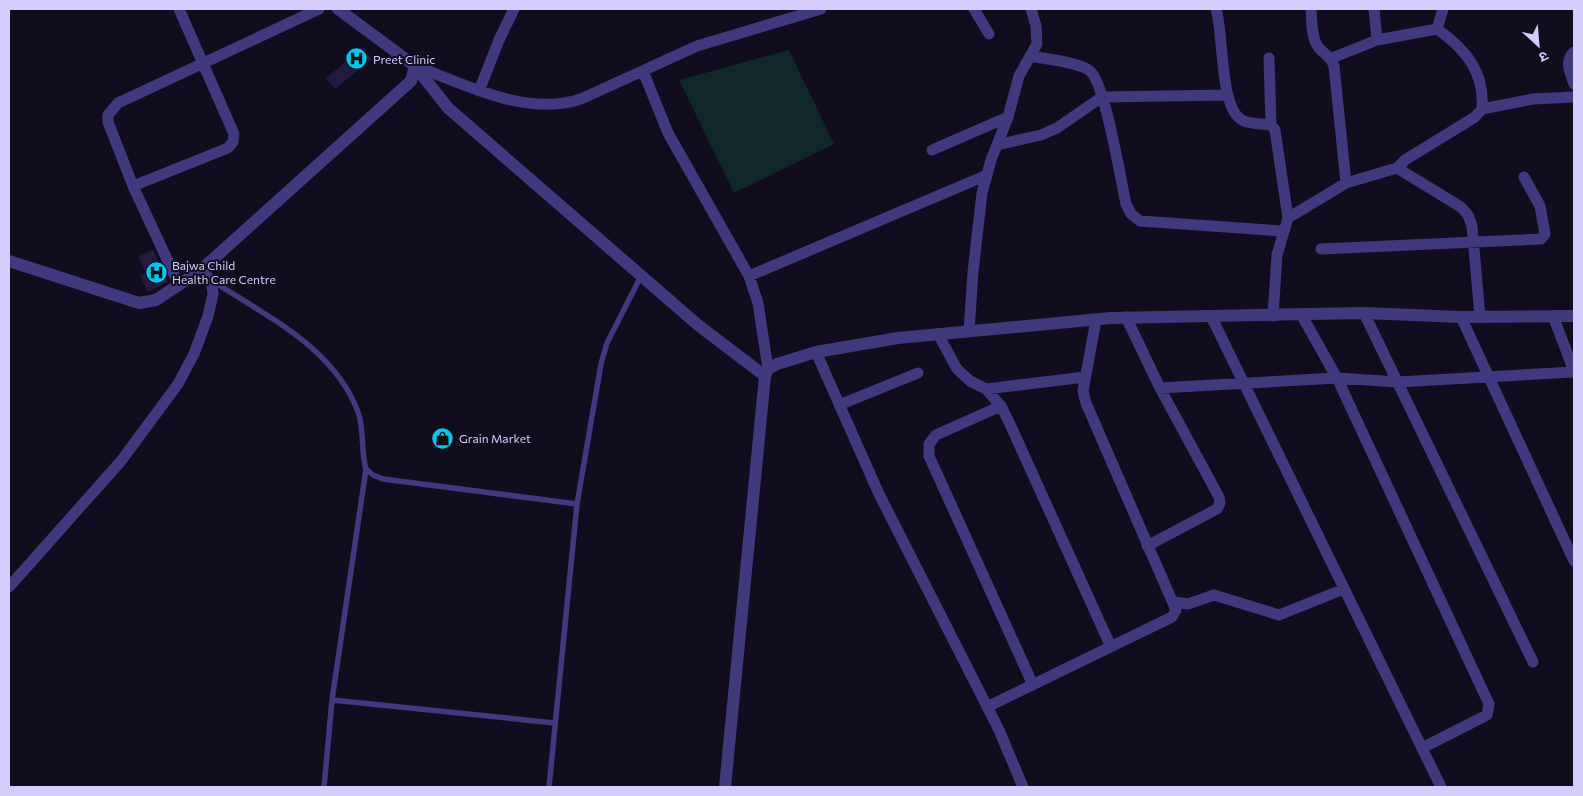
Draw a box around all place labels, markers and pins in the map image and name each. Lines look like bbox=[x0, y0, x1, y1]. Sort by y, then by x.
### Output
hospital icon: Preet Clinic bbox=[345, 47, 369, 71]
place label: Preet Clinic bbox=[373, 52, 435, 66]
place label: Bajwa Child Health Care Centre bbox=[172, 258, 276, 286]
hospital icon: Bajwa Child Health Care Centre bbox=[144, 260, 168, 284]
shop icon: Grain Market bbox=[431, 426, 455, 450]
place label: Grain Market bbox=[459, 431, 531, 445]

